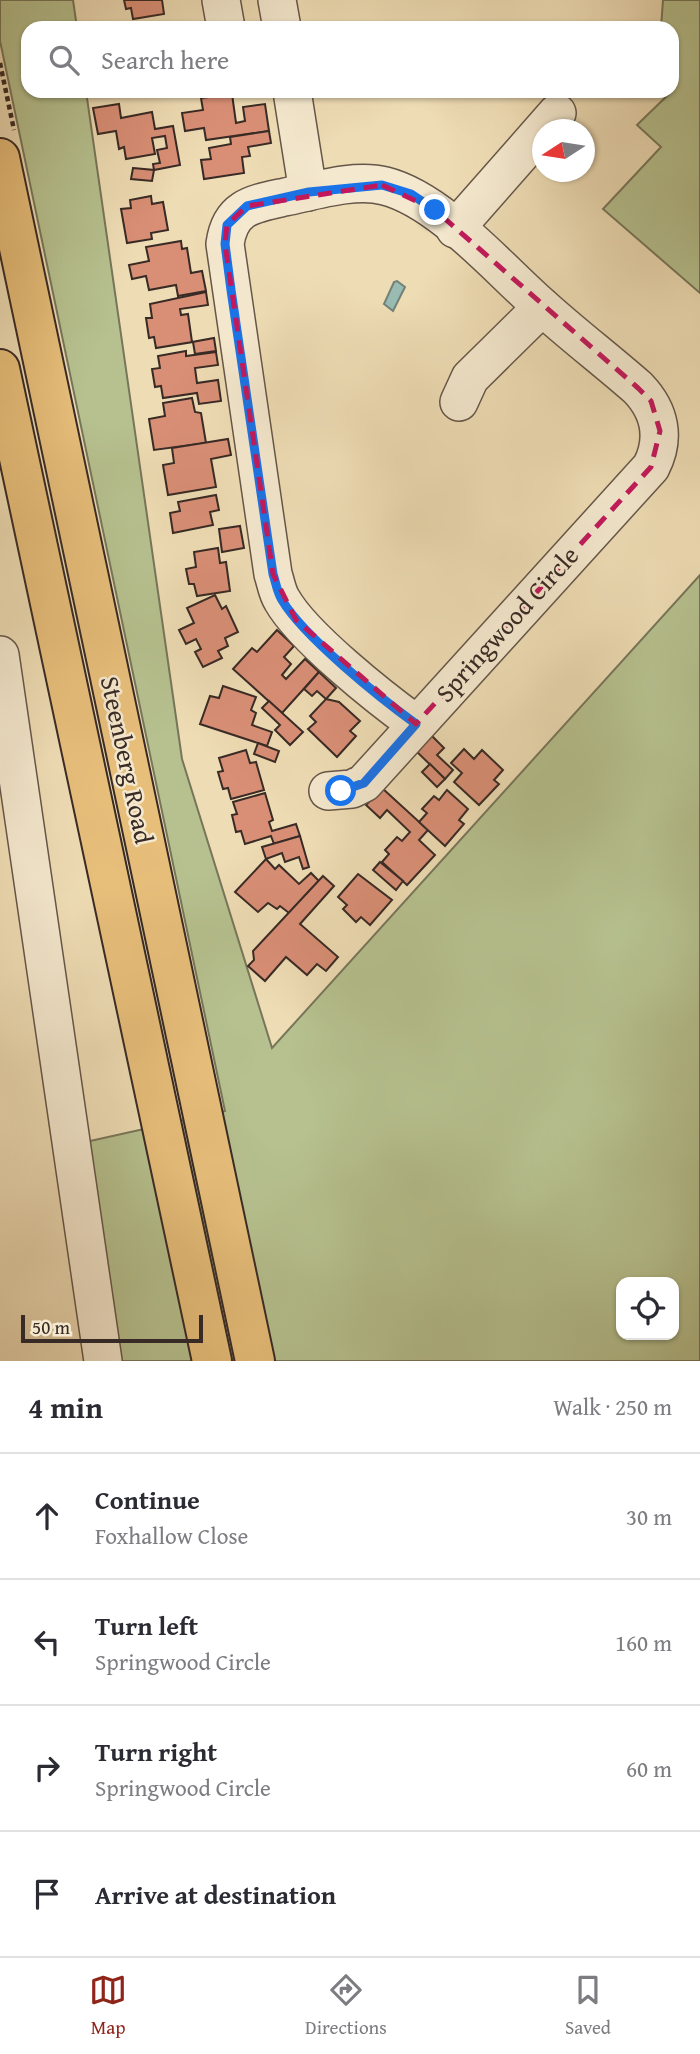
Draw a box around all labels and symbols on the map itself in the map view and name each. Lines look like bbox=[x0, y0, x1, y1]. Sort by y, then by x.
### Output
north arrow bbox=[532, 119, 595, 182]
route end bbox=[419, 194, 450, 225]
street label: Springwood Circle bbox=[426, 537, 588, 711]
street label: Steenberg Road bbox=[91, 673, 164, 847]
route start bbox=[325, 775, 356, 806]
scale bar bbox=[21, 1312, 203, 1344]

